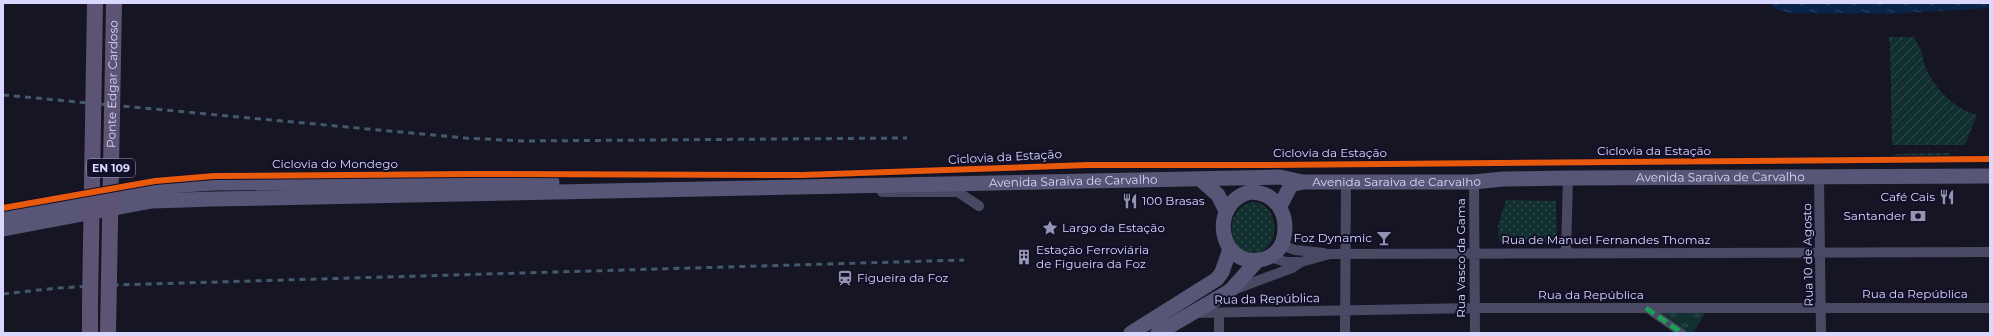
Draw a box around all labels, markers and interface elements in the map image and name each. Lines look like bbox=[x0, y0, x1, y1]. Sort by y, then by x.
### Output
street label: Ponte Edgar Cardoso bbox=[103, 20, 121, 148]
street label: Ciclovia da Estação bbox=[1597, 143, 1711, 158]
street label: Ciclovia da Estação bbox=[1273, 145, 1387, 160]
street label: Ciclovia da Estação bbox=[948, 146, 1062, 167]
street label: Ciclovia do Mondego bbox=[272, 156, 398, 171]
road number: EN 109 bbox=[87, 159, 135, 177]
street label: Avenida Saraiva de Carvalho bbox=[1636, 169, 1805, 185]
street label: Avenida Saraiva de Carvalho bbox=[989, 172, 1158, 190]
street label: Avenida Saraiva de Carvalho bbox=[1312, 173, 1482, 189]
restaurant icon: Café Cais bbox=[1938, 188, 1956, 206]
place label: Café Cais bbox=[1881, 189, 1935, 204]
restaurant icon: 100 Brasas bbox=[1121, 192, 1139, 210]
place label: 100 Brasas bbox=[1142, 193, 1205, 208]
street label: Rua Vasco da Gama bbox=[1453, 198, 1468, 318]
street label: Rua 10 de Agosto bbox=[1799, 203, 1816, 307]
bank icon: Santander bbox=[1909, 207, 1927, 225]
place label: Santander bbox=[1843, 208, 1906, 223]
place icon: Largo da Estação bbox=[1041, 219, 1059, 237]
place label: Largo da Estação bbox=[1062, 220, 1165, 235]
bar icon: Foz Dynamic bbox=[1375, 229, 1393, 247]
place label: Foz Dynamic bbox=[1294, 230, 1372, 245]
street label: Rua de Manuel Fernandes Thomaz bbox=[1501, 232, 1711, 247]
place label: Estação Ferroviária de Figueira da Foz bbox=[1036, 242, 1149, 271]
building icon: Estação Ferroviária de Figueira da Foz bbox=[1015, 248, 1033, 266]
station icon: Figueira da Foz bbox=[836, 269, 854, 287]
place label: Figueira da Foz bbox=[857, 270, 948, 285]
street label: Rua da República bbox=[1862, 286, 1968, 301]
street label: Rua da República bbox=[1538, 287, 1644, 302]
street label: Rua da República bbox=[1214, 290, 1320, 307]

